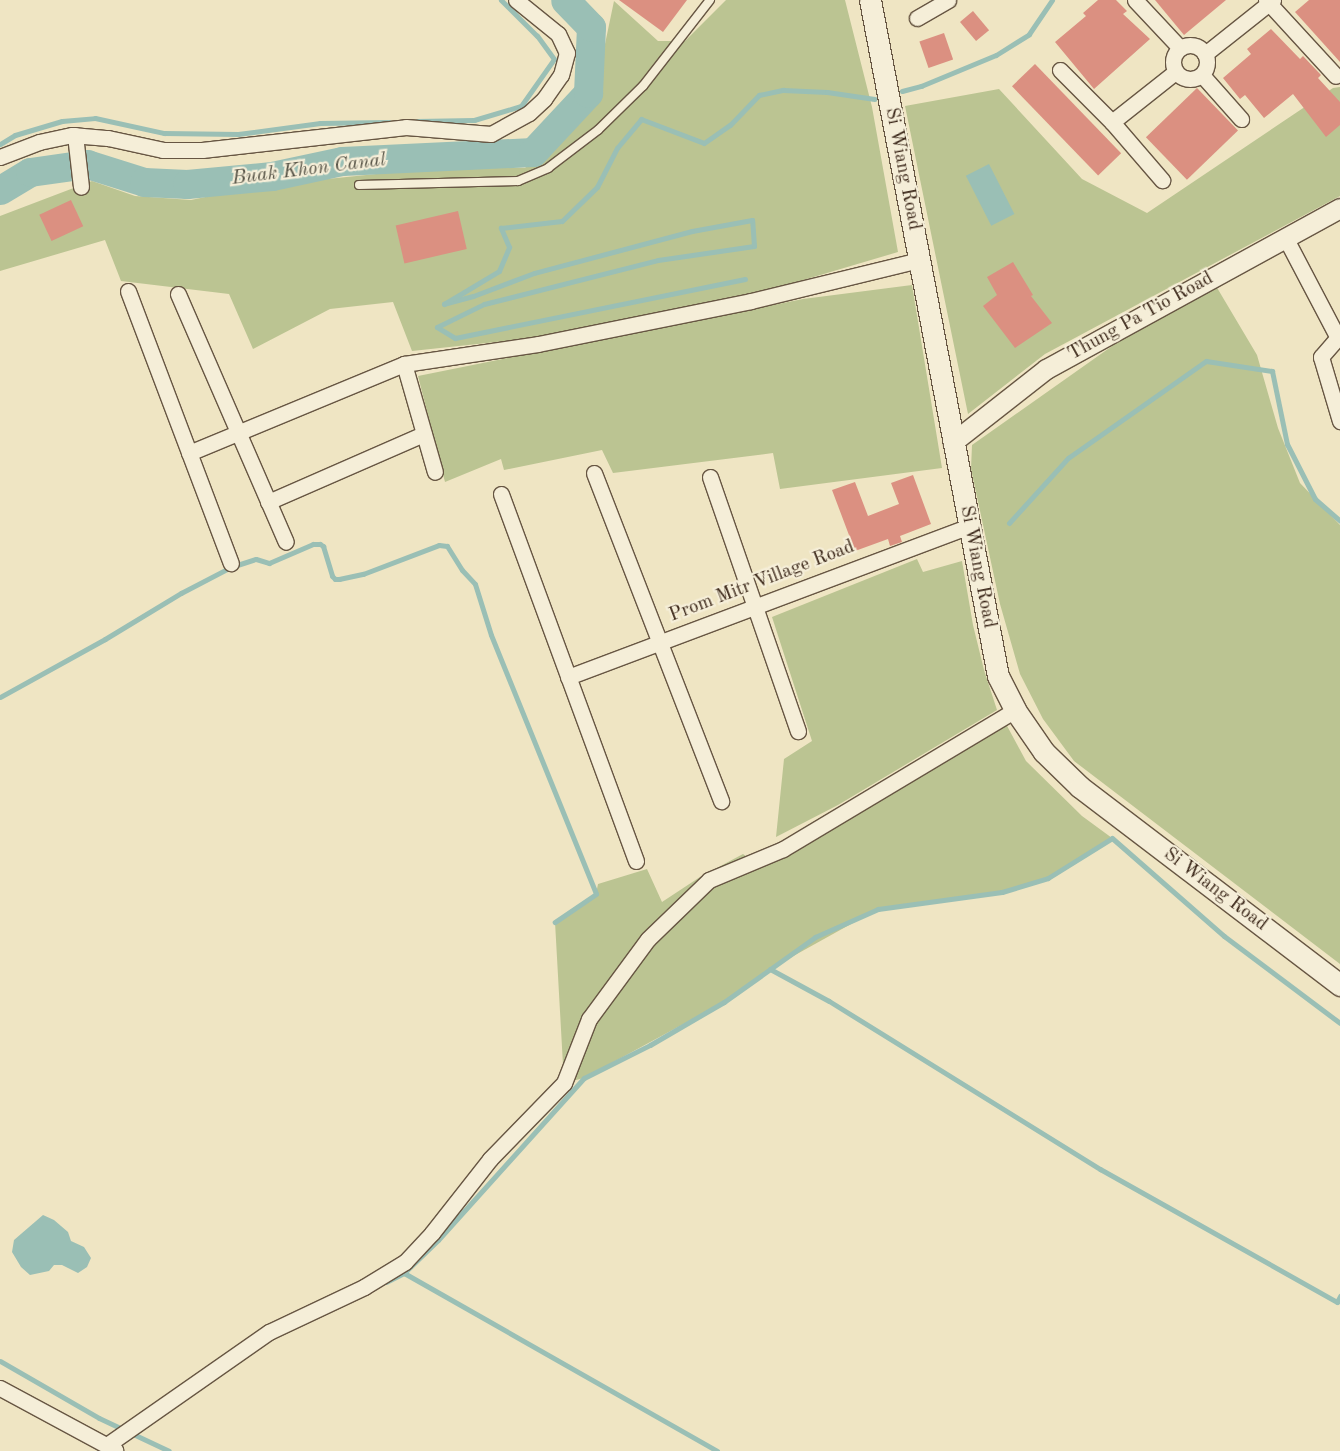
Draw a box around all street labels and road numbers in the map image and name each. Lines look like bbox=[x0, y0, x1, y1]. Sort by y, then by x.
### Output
street label: Si Wiang Road bbox=[879, 106, 925, 232]
street label: Thung Pa Tio Road bbox=[1064, 268, 1218, 366]
street label: Si Wiang Road bbox=[954, 504, 1000, 630]
street label: Prom Mitr Village Road bbox=[666, 536, 858, 628]
street label: Si Wiang Road bbox=[1158, 843, 1272, 937]

